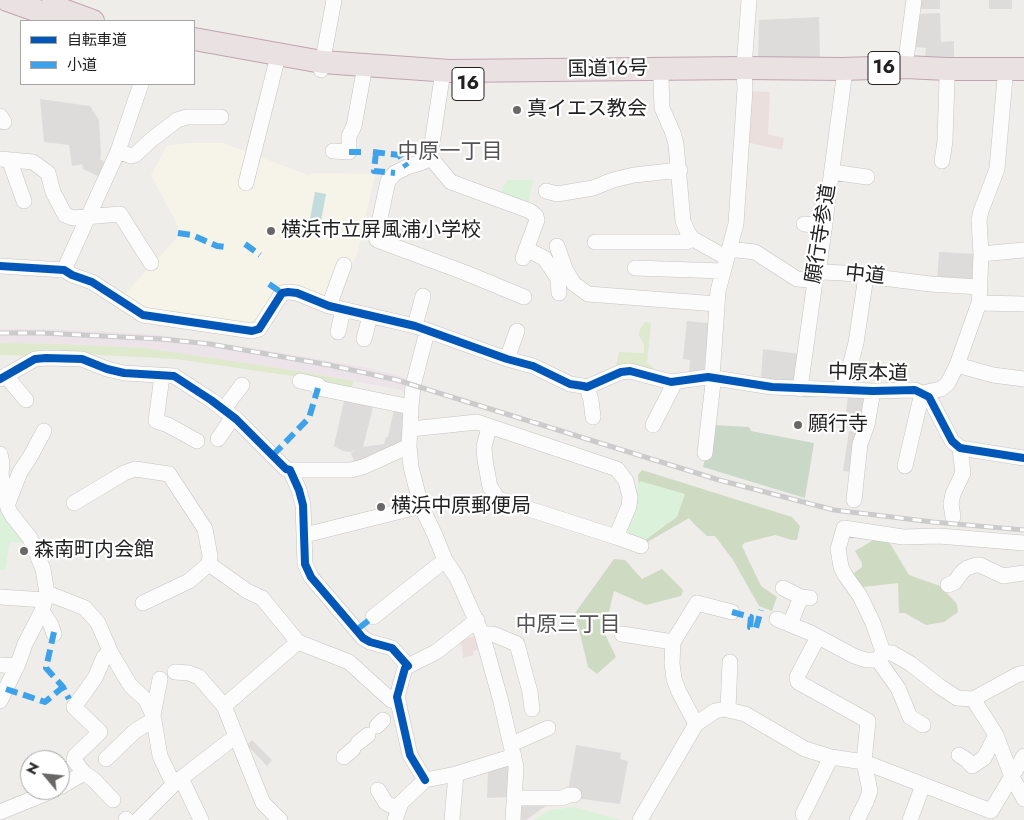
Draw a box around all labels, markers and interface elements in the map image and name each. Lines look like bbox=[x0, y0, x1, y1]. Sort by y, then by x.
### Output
legend bbox=[20, 20, 195, 85]
text: 自転車道 bbox=[67, 29, 127, 51]
road number: 16 bbox=[868, 52, 900, 84]
text: 小道 bbox=[67, 54, 97, 76]
street label: 国道16号 bbox=[568, 57, 648, 83]
road number: 16 bbox=[452, 68, 484, 100]
place label: 真イエス教会 bbox=[527, 98, 647, 122]
marker: 真イエス教会 bbox=[511, 104, 523, 116]
district label: 中原一丁目 bbox=[398, 140, 502, 166]
street label: 願行寺参道 bbox=[802, 183, 842, 285]
place label: 横浜市立屏風浦小学校 bbox=[281, 219, 481, 243]
marker: 横浜市立屏風浦小学校 bbox=[265, 225, 277, 237]
street label: 中道 bbox=[844, 262, 886, 290]
street label: 中原本道 bbox=[828, 361, 908, 387]
place label: 願行寺 bbox=[808, 413, 868, 437]
marker: 願行寺 bbox=[792, 419, 804, 431]
place label: 横浜中原郵便局 bbox=[391, 495, 531, 519]
marker: 横浜中原郵便局 bbox=[375, 501, 387, 513]
place label: 森南町内会館 bbox=[34, 539, 154, 563]
marker: 森南町内会館 bbox=[18, 545, 30, 557]
district label: 中原三丁目 bbox=[516, 613, 620, 639]
north arrow bbox=[20, 750, 70, 800]
text: N bbox=[21, 759, 44, 778]

